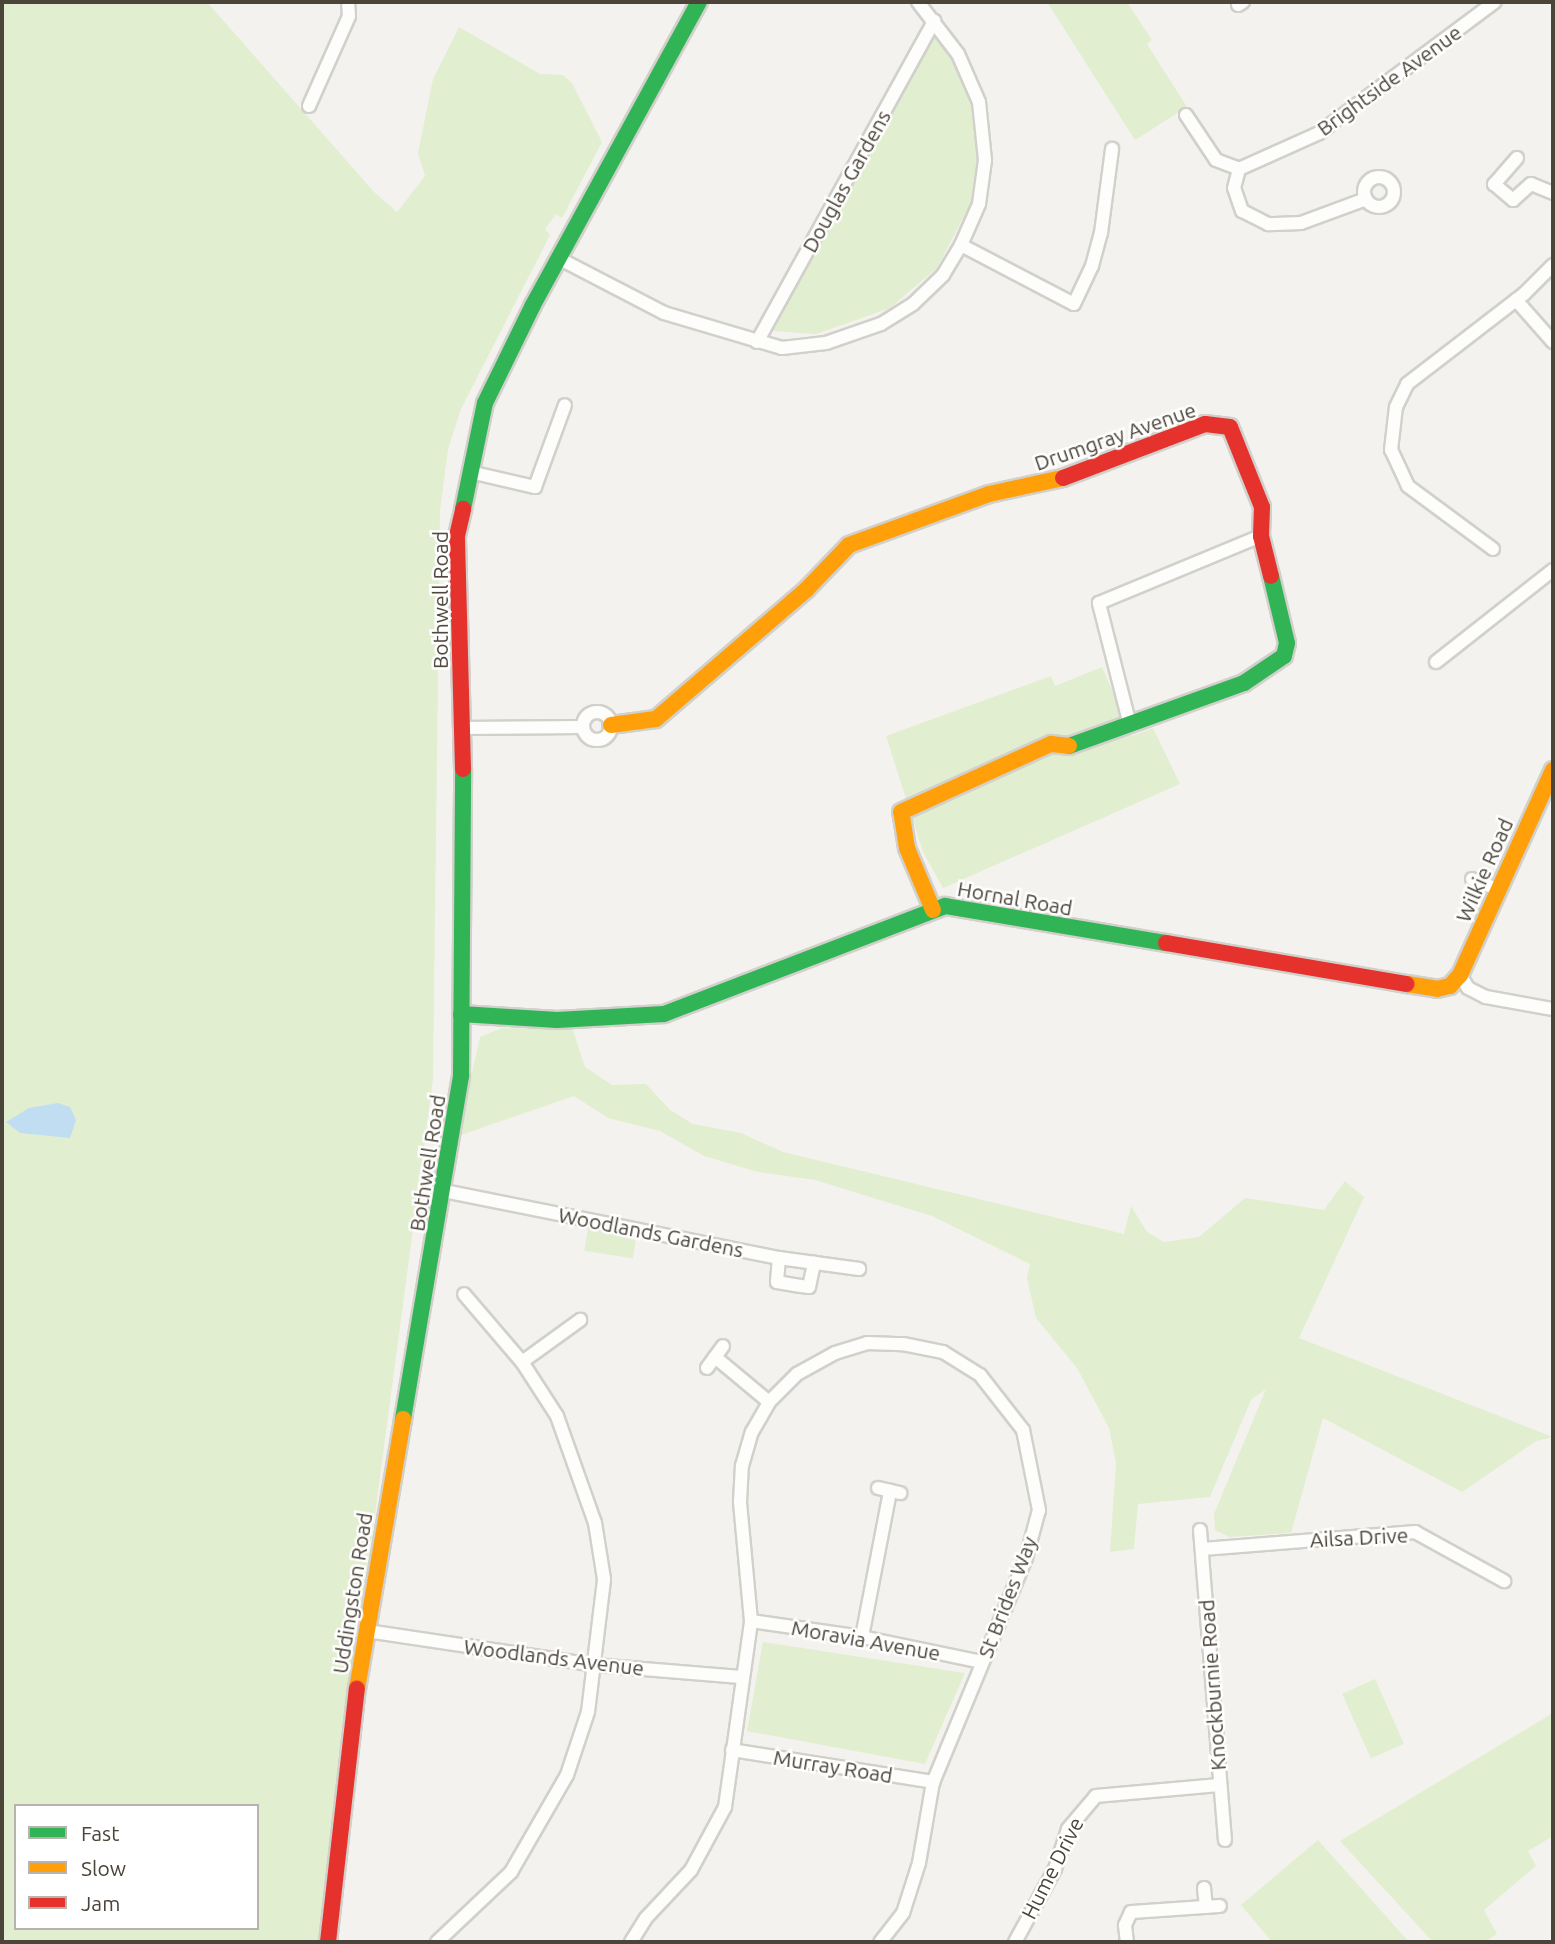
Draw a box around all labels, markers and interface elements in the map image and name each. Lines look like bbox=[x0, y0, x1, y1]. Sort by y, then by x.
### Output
street label: Brightside Avenue bbox=[1312, 19, 1466, 141]
street label: Douglas Gardens bbox=[796, 105, 896, 257]
street label: Drumgray Avenue bbox=[1031, 397, 1199, 475]
street label: Bothwell Road bbox=[427, 531, 453, 669]
street label: Wilkie Road bbox=[1450, 814, 1518, 926]
street label: Hornal Road bbox=[956, 875, 1074, 921]
street label: Bothwell Road bbox=[404, 1093, 450, 1233]
street label: Woodlands Gardens bbox=[556, 1202, 746, 1262]
street label: Uddingston Road bbox=[327, 1511, 377, 1675]
street label: Ailsa Drive bbox=[1309, 1522, 1409, 1552]
street label: St Brides Way bbox=[972, 1533, 1042, 1661]
street label: Knockburnie Road bbox=[1193, 1599, 1231, 1771]
street label: Moravia Avenue bbox=[789, 1614, 943, 1666]
street label: Woodlands Avenue bbox=[463, 1633, 645, 1681]
street label: Murray Road bbox=[772, 1744, 894, 1788]
legend bbox=[14, 1804, 259, 1930]
street label: Hume Drive bbox=[1016, 1813, 1088, 1923]
text: Fast bbox=[81, 1821, 119, 1845]
text: Slow bbox=[81, 1856, 126, 1880]
text: Jam bbox=[81, 1891, 120, 1915]

